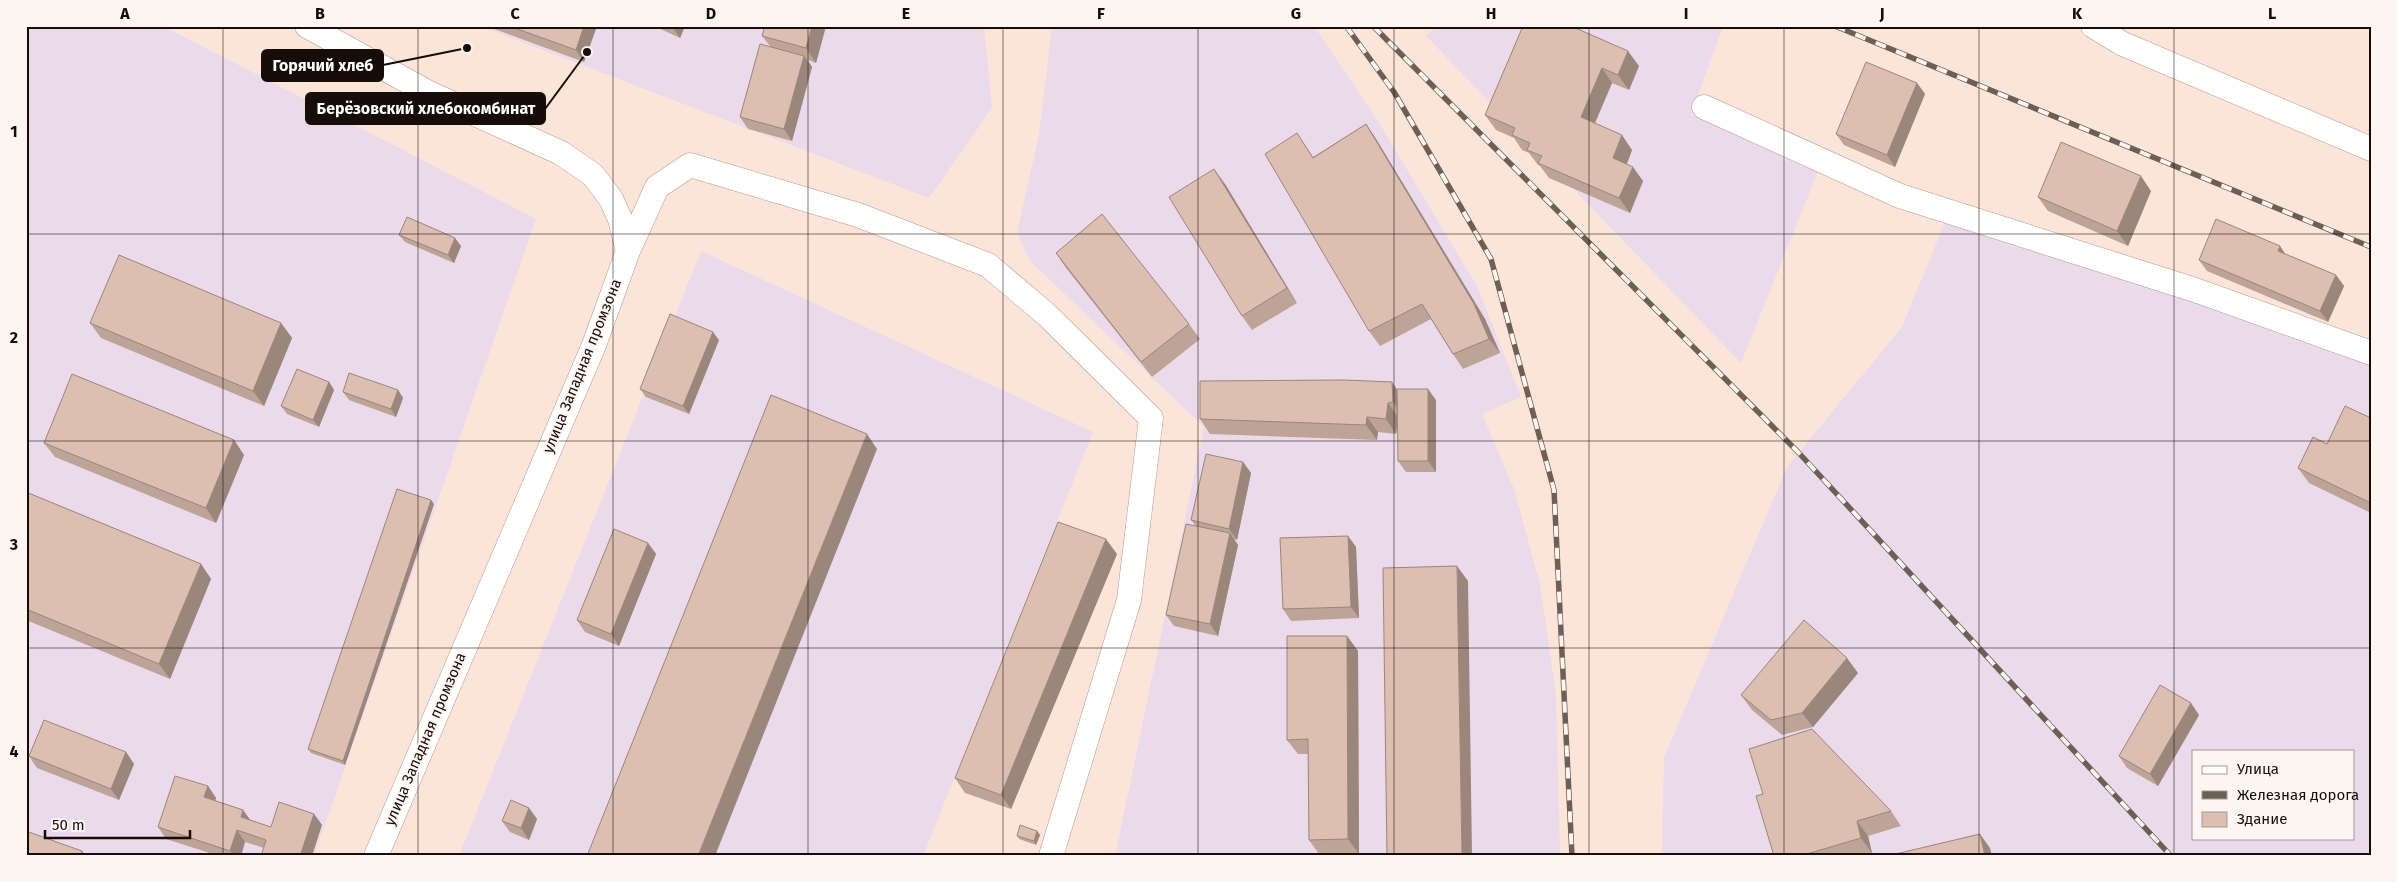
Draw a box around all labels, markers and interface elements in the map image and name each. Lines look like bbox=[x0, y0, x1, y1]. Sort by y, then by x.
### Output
text: A bbox=[119, 4, 130, 23]
text: B bbox=[315, 4, 325, 23]
text: C bbox=[510, 4, 520, 23]
text: D bbox=[706, 4, 716, 23]
text: E bbox=[902, 4, 910, 23]
text: F bbox=[1097, 4, 1105, 23]
text: G bbox=[1291, 4, 1301, 23]
text: H bbox=[1486, 4, 1496, 23]
text: I bbox=[1684, 4, 1688, 23]
text: J bbox=[1878, 4, 1885, 23]
text: K bbox=[2072, 4, 2083, 23]
text: L bbox=[2268, 4, 2276, 23]
callout: Горячий хлеб bbox=[262, 50, 383, 81]
text: Горячий хлеб bbox=[272, 56, 374, 75]
callout: Берёзовский хлебокомбинат bbox=[306, 93, 545, 124]
text: Берёзовский хлебокомбинат bbox=[317, 99, 536, 118]
text: 1 bbox=[10, 122, 18, 141]
street label: улица Западная промзона bbox=[539, 276, 625, 456]
text: 2 bbox=[10, 328, 18, 347]
text: 3 bbox=[9, 535, 18, 554]
street label: улица Западная промзона bbox=[380, 650, 470, 828]
text: 4 bbox=[9, 742, 19, 761]
legend bbox=[2192, 750, 2354, 840]
text: Улица bbox=[2237, 760, 2279, 778]
text: Железная дорога bbox=[2237, 786, 2359, 804]
scale bar bbox=[45, 807, 190, 839]
text: Здание bbox=[2237, 810, 2287, 828]
text: 50 m bbox=[52, 816, 85, 834]

